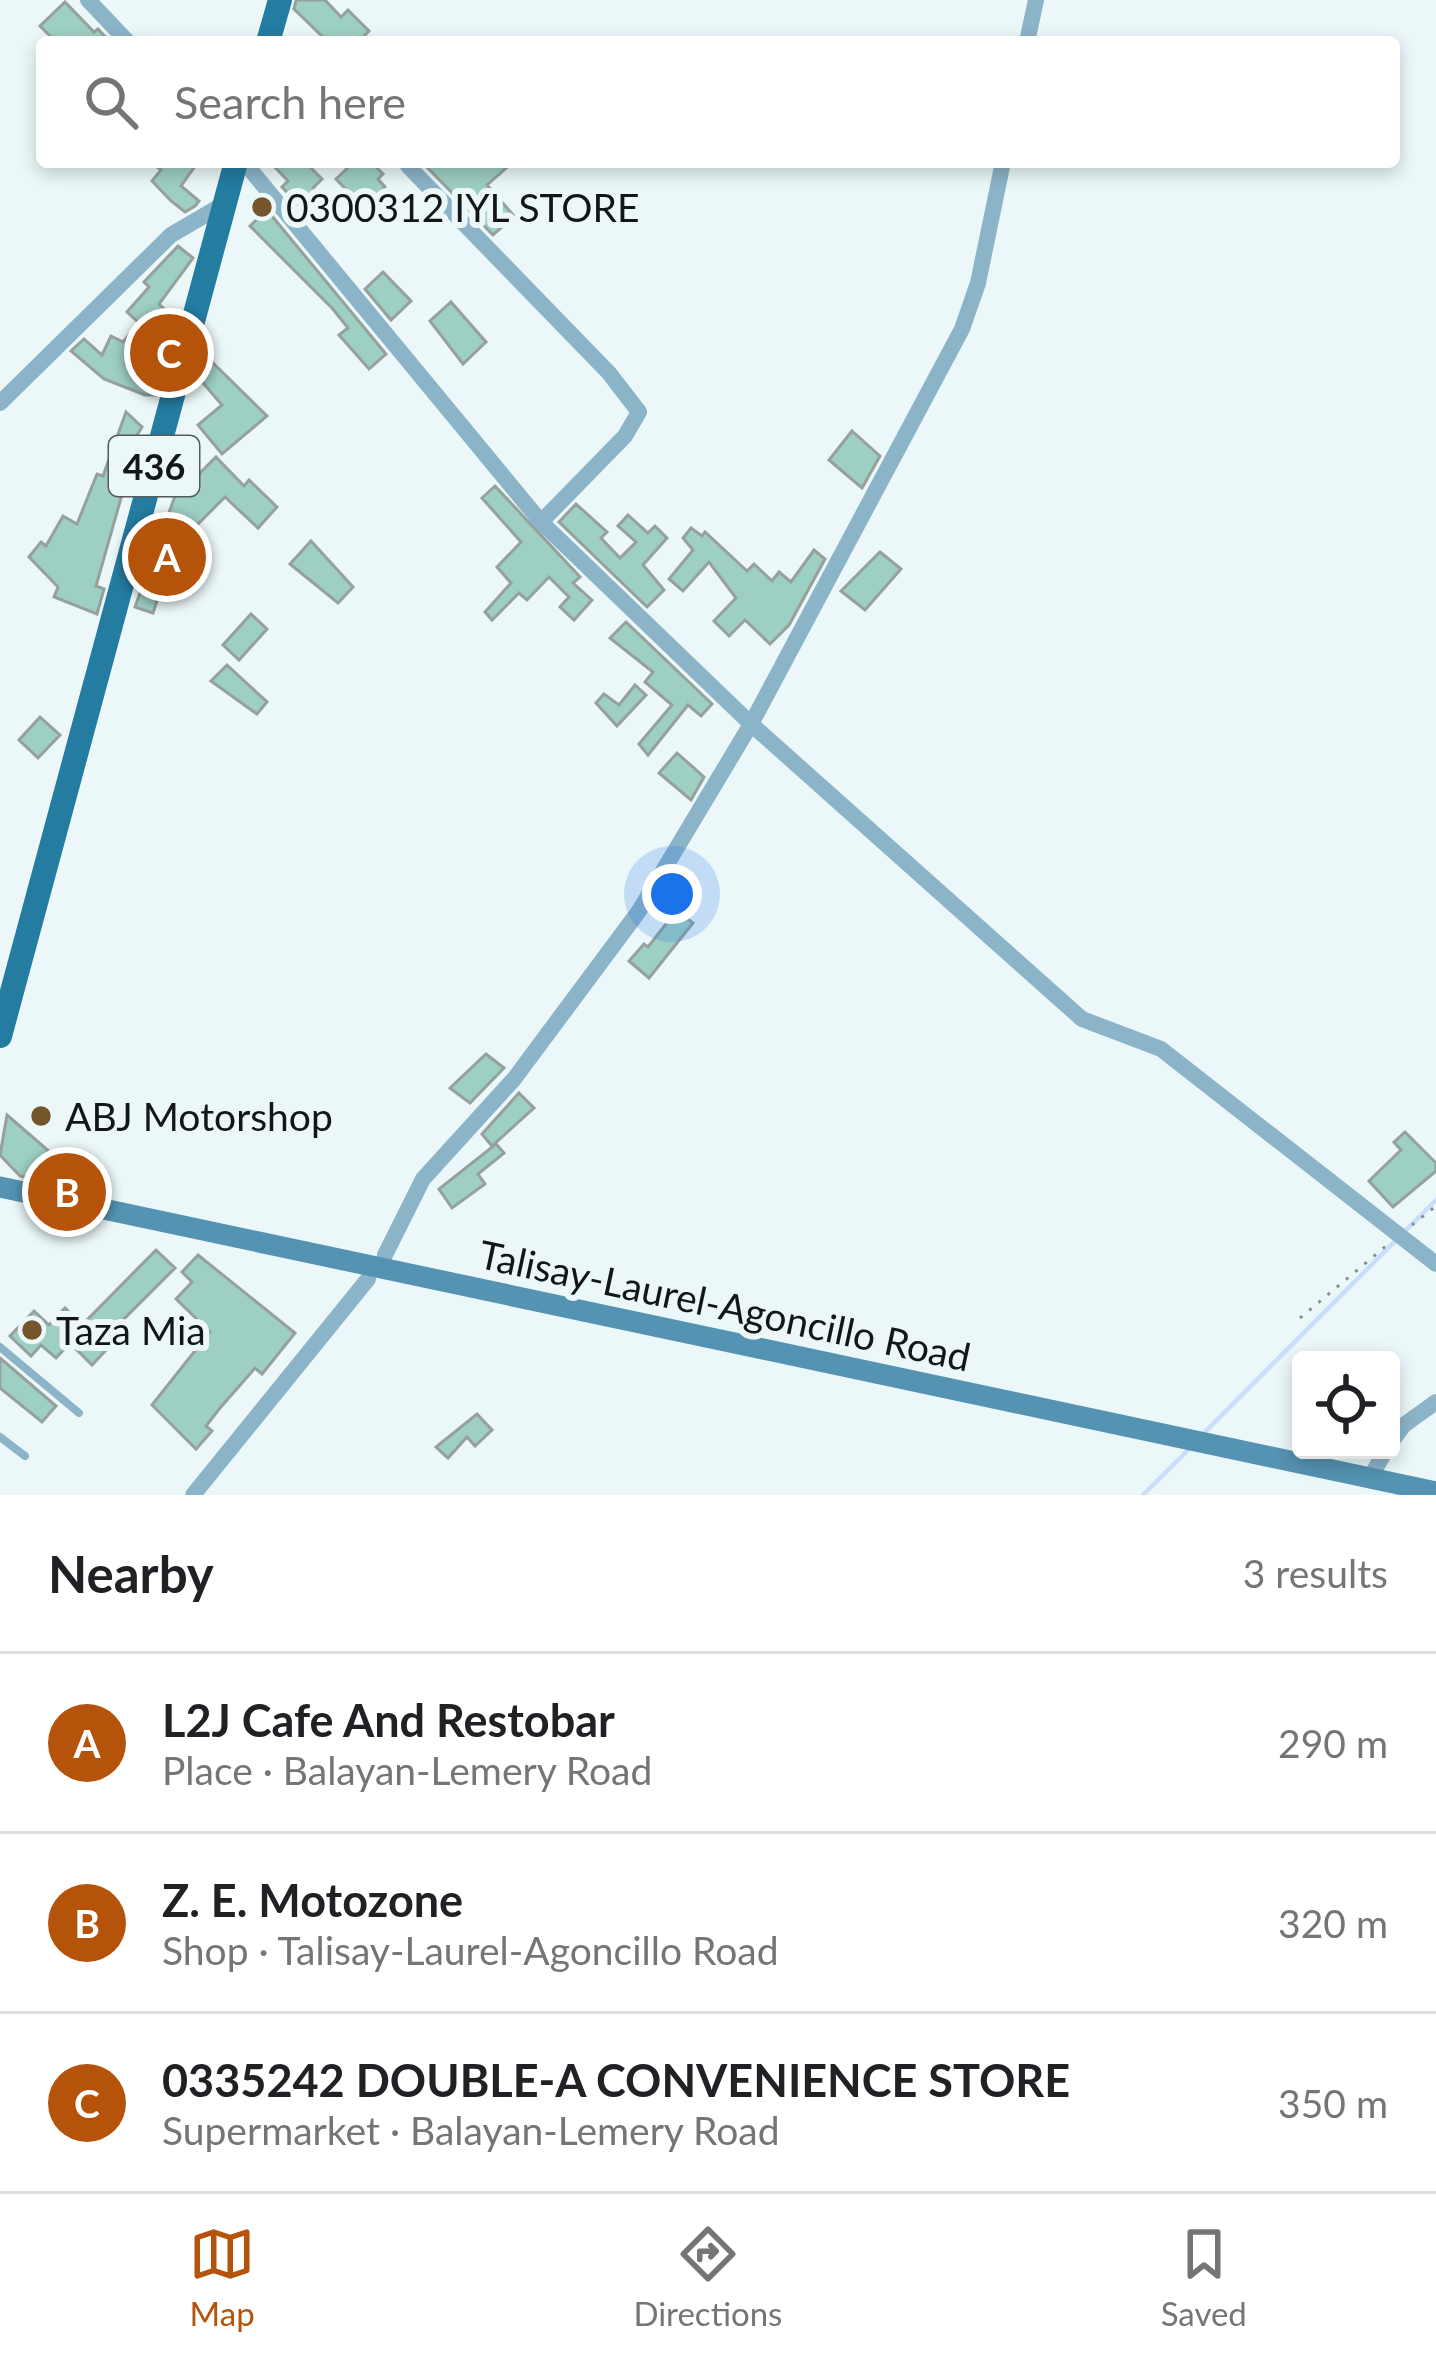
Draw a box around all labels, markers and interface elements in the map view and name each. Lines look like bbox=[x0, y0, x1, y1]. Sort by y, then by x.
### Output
search box bbox=[36, 36, 1400, 168]
icon: search bbox=[78, 69, 144, 135]
text: Search here bbox=[174, 75, 406, 129]
place label: 0300312 IYL STORE bbox=[286, 184, 640, 230]
marker: 0300312 IYL STORE bbox=[249, 194, 275, 220]
pin: C bbox=[130, 308, 208, 398]
road number: 436 bbox=[109, 436, 199, 496]
pin: A bbox=[128, 512, 206, 602]
your location bbox=[642, 864, 702, 924]
place label: ABJ Motorshop bbox=[65, 1093, 333, 1139]
marker: ABJ Motorshop bbox=[28, 1103, 54, 1129]
pin: B bbox=[28, 1147, 106, 1237]
street label: Talisay-Laurel-Agoncillo Road bbox=[475, 1230, 975, 1380]
place label: Taza Mia bbox=[56, 1307, 206, 1353]
marker: Taza Mia bbox=[19, 1317, 45, 1343]
map controls bbox=[1292, 1351, 1400, 1459]
button: locate bbox=[1292, 1351, 1400, 1459]
text: Nearby bbox=[48, 1543, 214, 1604]
text: 3 results bbox=[1243, 1550, 1388, 1596]
text: L2J Cafe And Restobar bbox=[162, 1693, 615, 1747]
text: A bbox=[73, 1720, 101, 1766]
text: 290 m bbox=[1278, 1720, 1388, 1766]
text: Place · Balayan-Lemery Road bbox=[162, 1747, 652, 1793]
text: Z. E. Motozone bbox=[162, 1873, 463, 1927]
text: B bbox=[74, 1900, 100, 1946]
text: 320 m bbox=[1278, 1900, 1388, 1946]
text: Shop · Talisay-Laurel-Agoncillo Road bbox=[162, 1927, 779, 1973]
text: 0335242 DOUBLE-A CONVENIENCE STORE bbox=[162, 2053, 1070, 2107]
text: C bbox=[74, 2080, 100, 2126]
text: 350 m bbox=[1278, 2080, 1388, 2126]
text: Supermarket · Balayan-Lemery Road bbox=[162, 2107, 780, 2153]
tab: Map bbox=[189, 2221, 255, 2333]
tab: Directions bbox=[633, 2221, 782, 2333]
tab: Saved bbox=[1161, 2221, 1247, 2333]

